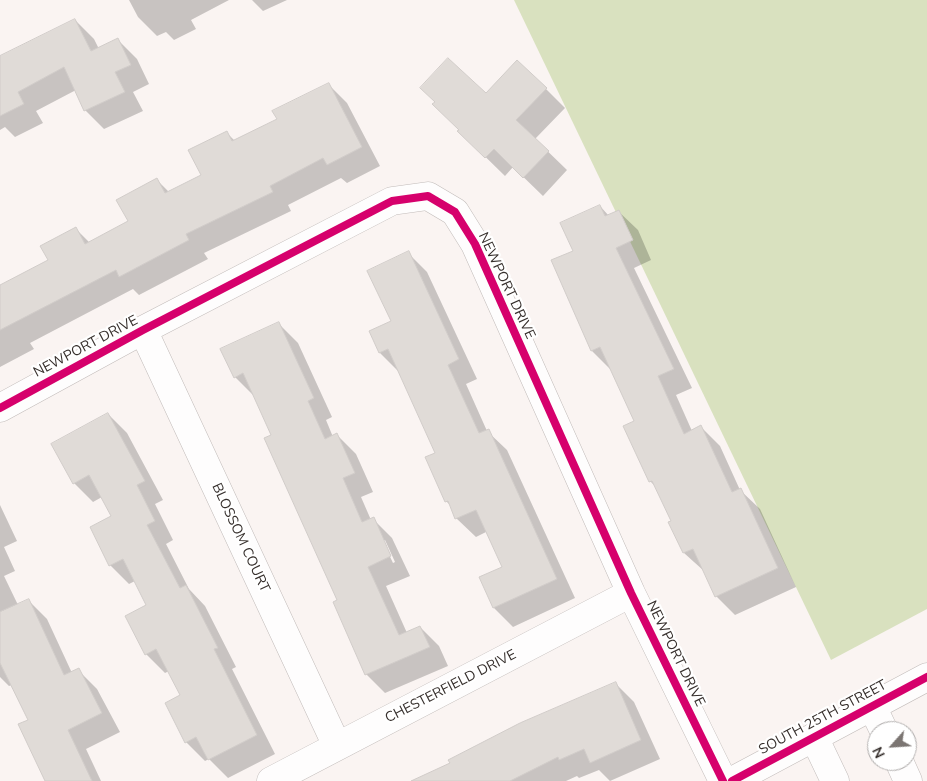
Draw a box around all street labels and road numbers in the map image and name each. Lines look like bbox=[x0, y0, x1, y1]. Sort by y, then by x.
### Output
street label: NEWPORT DRIVE bbox=[474, 230, 538, 342]
street label: NEWPORT DRIVE bbox=[31, 312, 141, 382]
street label: BLOSSOM COURT bbox=[207, 481, 273, 595]
street label: NEWPORT DRIVE bbox=[642, 598, 708, 710]
street label: CHESTERFIELD DRIVE bbox=[383, 647, 519, 727]
street label: SOUTH 25TH STREET bbox=[756, 677, 890, 759]

